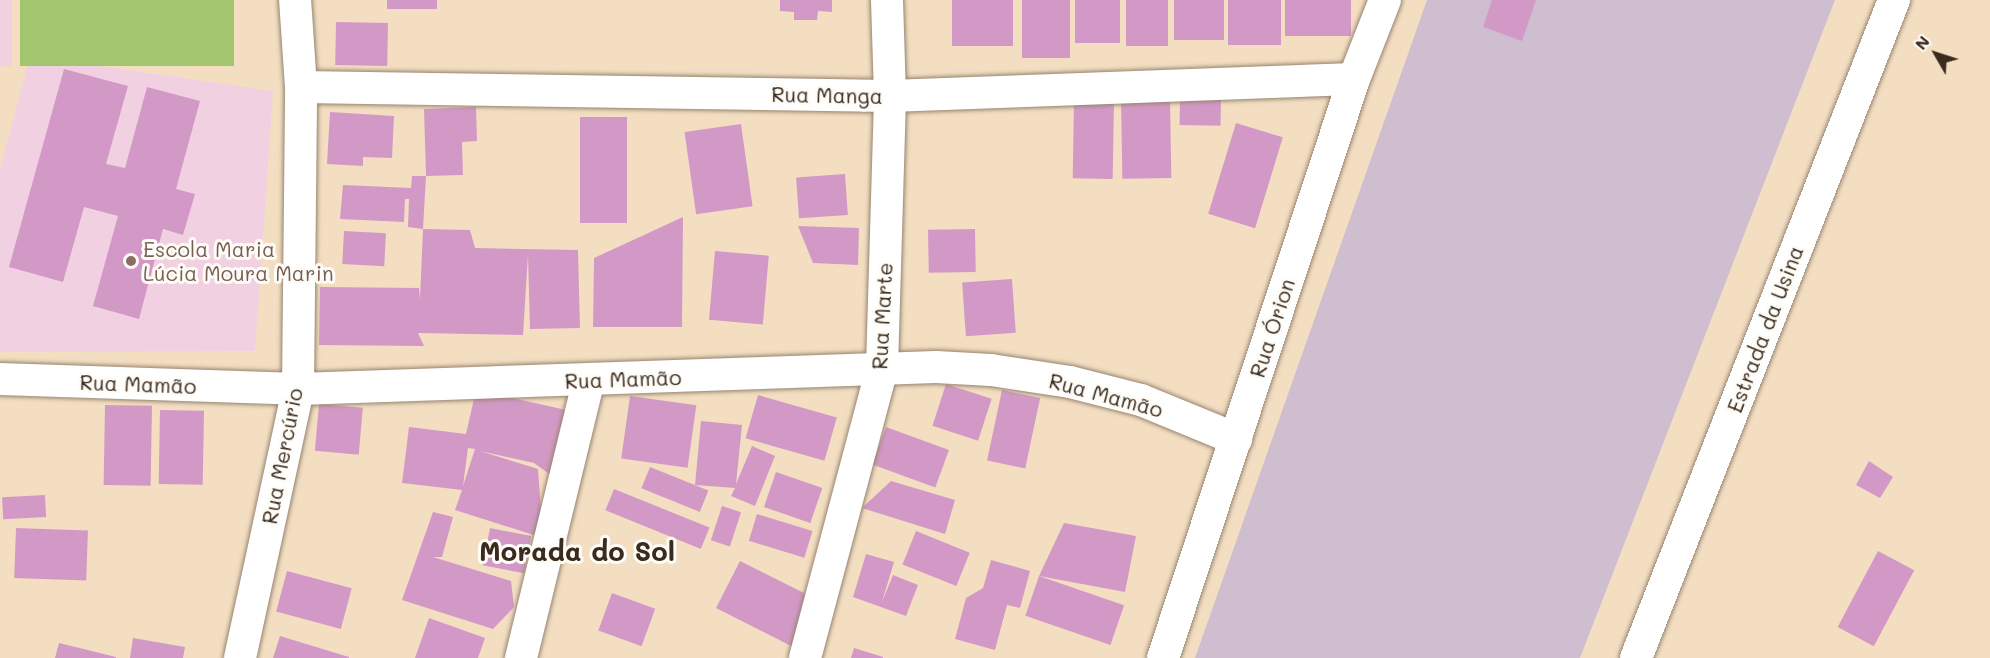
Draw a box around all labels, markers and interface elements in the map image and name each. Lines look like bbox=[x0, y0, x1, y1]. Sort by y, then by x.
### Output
north arrow bbox=[1906, 24, 1966, 84]
text: N bbox=[1910, 31, 1934, 54]
street label: Rua Manga bbox=[771, 81, 883, 109]
place label: Escola Maria Lúcia Moura Marin bbox=[143, 236, 334, 286]
street label: Estrada da Usina bbox=[1722, 242, 1808, 416]
marker: Escola Maria Lúcia Moura Marin bbox=[124, 254, 138, 268]
street label: Rua Marte bbox=[867, 262, 897, 370]
street label: Rua Órion bbox=[1244, 275, 1300, 381]
street label: Rua Mamão bbox=[564, 364, 682, 394]
street label: Rua Mamão bbox=[1046, 368, 1166, 422]
street label: Rua Mamão bbox=[79, 369, 197, 399]
street label: Rua Mercúrio bbox=[256, 386, 308, 526]
district label: Morada do Sol bbox=[479, 535, 675, 567]

